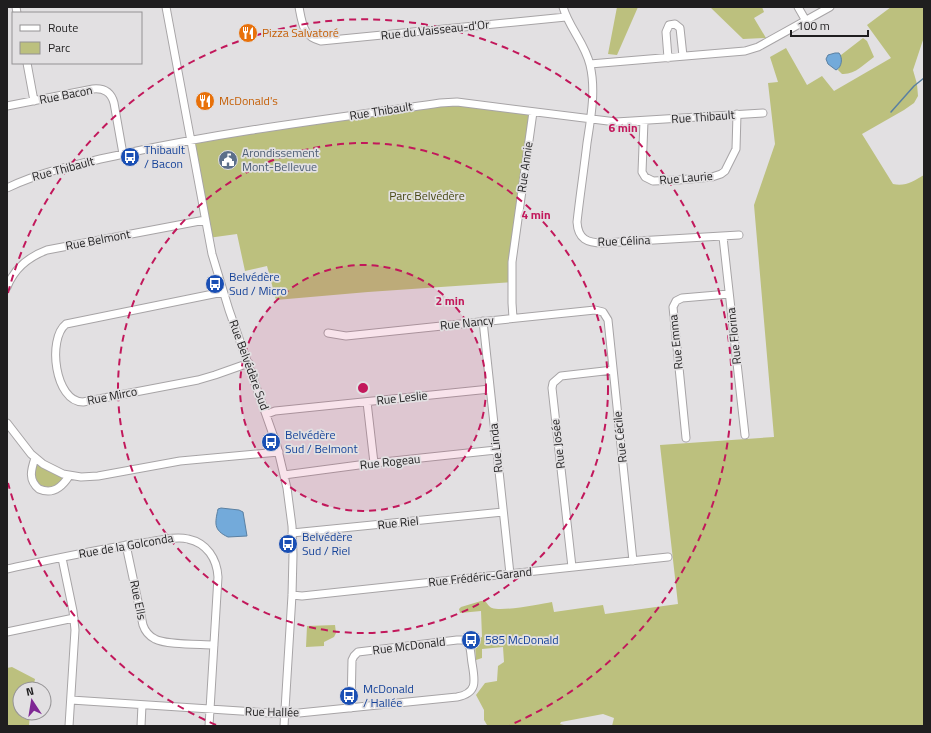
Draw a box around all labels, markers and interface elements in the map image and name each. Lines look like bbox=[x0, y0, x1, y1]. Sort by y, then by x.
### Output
legend bbox=[12, 12, 142, 64]
scale bar bbox=[791, 12, 868, 38]
street label: Rue du Vaisseau-d'Or bbox=[380, 14, 490, 45]
text: 100 m bbox=[797, 16, 830, 35]
text: Route bbox=[48, 18, 78, 37]
restaurant icon: Pizza Salvatoré bbox=[237, 22, 259, 44]
place label: Pizza Salvatoré bbox=[262, 23, 339, 42]
text: Parc bbox=[48, 38, 70, 57]
street label: Rue Bacon bbox=[38, 80, 94, 109]
restaurant icon: McDonald's bbox=[194, 90, 216, 112]
place label: McDonald's bbox=[219, 91, 278, 110]
street label: Rue Thibault bbox=[348, 96, 415, 125]
street label: Rue Thibault bbox=[671, 105, 736, 128]
text: 6 min bbox=[608, 118, 638, 137]
place label: Thibault / Bacon bbox=[144, 140, 186, 173]
street label: Rue Annie bbox=[512, 140, 537, 194]
place label: Arondissement Mont-Bellevue bbox=[242, 143, 320, 176]
bus stop icon: Thibault / Bacon bbox=[119, 146, 141, 168]
public building icon: Arondissement Mont-Bellevue bbox=[217, 149, 239, 171]
street label: Rue Thibault bbox=[30, 151, 97, 186]
street label: Rue Laurie bbox=[659, 166, 713, 189]
park label: Parc Belvédère bbox=[389, 186, 465, 205]
text: 4 min bbox=[521, 205, 551, 224]
street label: Rue Belmont bbox=[64, 224, 133, 255]
street label: Rue Célina bbox=[597, 230, 651, 251]
place label: Belvédère Sud / Micro bbox=[229, 267, 287, 300]
bus stop icon: Belvédère Sud / Micro bbox=[204, 273, 226, 295]
text: 2 min bbox=[435, 291, 465, 310]
street label: Rue Florina bbox=[721, 307, 746, 365]
street label: Rue Nancy bbox=[439, 310, 495, 335]
street label: Rue Emma bbox=[663, 314, 688, 370]
street label: Rue Belvédère Sud bbox=[224, 317, 275, 413]
street label: Rue Mirco bbox=[85, 381, 139, 410]
centre of rings bbox=[356, 381, 370, 395]
street label: Rue Leslie bbox=[375, 385, 428, 410]
street label: Rue Cécile bbox=[607, 410, 632, 464]
street label: Rue Josée bbox=[545, 418, 570, 470]
street label: Rue Linda bbox=[483, 422, 508, 474]
place label: Belvédère Sud / Belmont bbox=[285, 425, 358, 458]
bus stop icon: Belvédère Sud / Belmont bbox=[260, 431, 282, 453]
street label: Rue Rogeau bbox=[359, 449, 421, 474]
street label: Rue Riel bbox=[376, 511, 419, 534]
place label: Belvédère Sud / Riel bbox=[302, 527, 352, 560]
street label: Rue de la Golconda bbox=[77, 528, 175, 563]
bus stop icon: Belvédère Sud / Riel bbox=[277, 533, 299, 555]
street label: Rue Frédéric-Garand bbox=[427, 562, 533, 591]
street label: Rue Ells bbox=[125, 578, 152, 622]
bus stop icon: 585 McDonald bbox=[460, 629, 482, 651]
place label: 585 McDonald bbox=[485, 630, 559, 649]
street label: Rue McDonald bbox=[371, 632, 446, 659]
place label: McDonald / Hallée bbox=[363, 679, 414, 712]
north arrow bbox=[12, 681, 52, 721]
text: N bbox=[25, 683, 35, 700]
bus stop icon: McDonald / Hallée bbox=[338, 685, 360, 707]
street label: Rue Hallée bbox=[245, 702, 299, 721]

